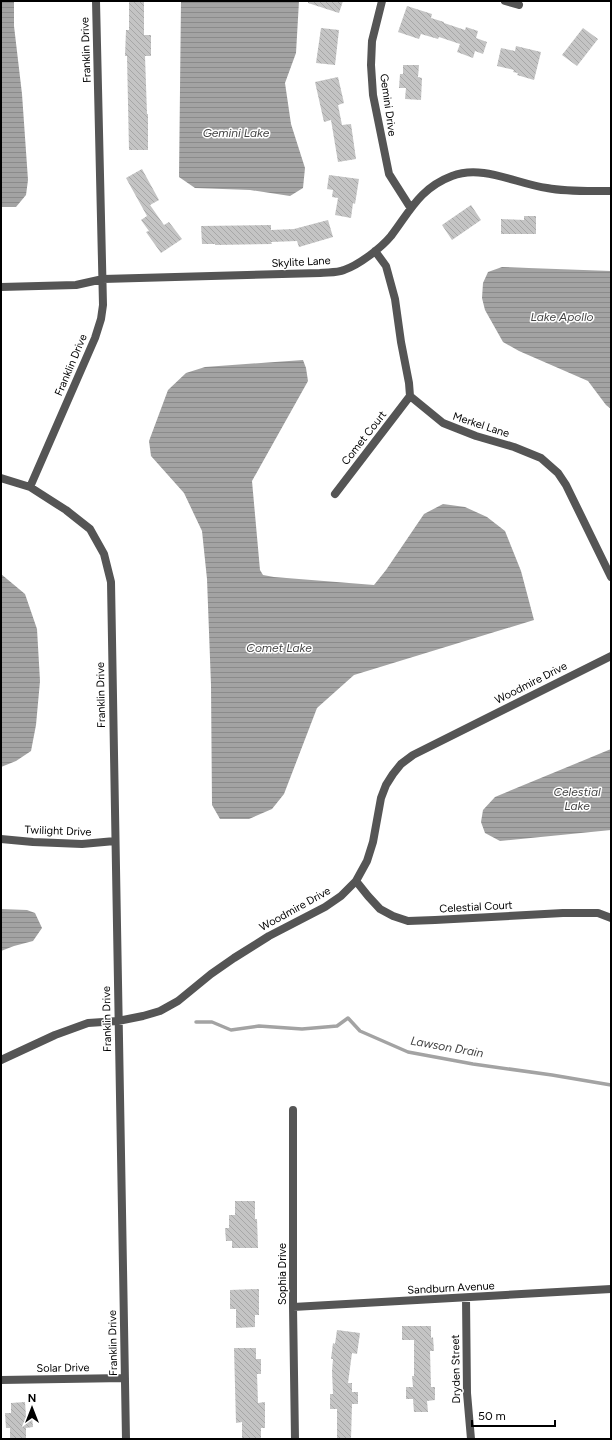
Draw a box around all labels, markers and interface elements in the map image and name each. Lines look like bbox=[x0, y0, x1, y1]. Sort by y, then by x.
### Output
street label: Franklin Drive bbox=[78, 17, 94, 83]
street label: Gemini Drive bbox=[377, 73, 399, 137]
water label: Gemini Lake bbox=[203, 126, 270, 140]
street label: Skylite Lane bbox=[271, 254, 331, 270]
water label: Lake Apollo bbox=[530, 310, 594, 324]
street label: Franklin Drive bbox=[52, 332, 90, 398]
street label: Comet Court bbox=[339, 408, 389, 468]
street label: Merkel Lane bbox=[451, 410, 511, 440]
water label: Comet Lake bbox=[246, 641, 312, 655]
street label: Woodmire Drive bbox=[493, 659, 569, 707]
street label: Franklin Drive bbox=[94, 662, 108, 728]
water label: Celestial Lake bbox=[553, 785, 601, 813]
street label: Twilight Drive bbox=[24, 823, 92, 839]
street label: Woodmire Drive bbox=[257, 884, 333, 934]
street label: Celestial Court bbox=[439, 899, 513, 915]
street label: Franklin Drive bbox=[100, 986, 114, 1052]
water label: Lawson Drain bbox=[409, 1034, 485, 1060]
street label: Sophia Drive bbox=[276, 1243, 289, 1305]
street label: Sandburn Avenue bbox=[407, 1279, 495, 1297]
street label: Franklin Drive bbox=[106, 1310, 120, 1376]
street label: Dryden Street bbox=[449, 1334, 463, 1404]
street label: Solar Drive bbox=[36, 1361, 90, 1375]
north arrow bbox=[12, 1388, 52, 1428]
text: N bbox=[28, 1392, 36, 1405]
scale bar bbox=[472, 1402, 555, 1428]
text: 50 m bbox=[478, 1409, 506, 1423]

